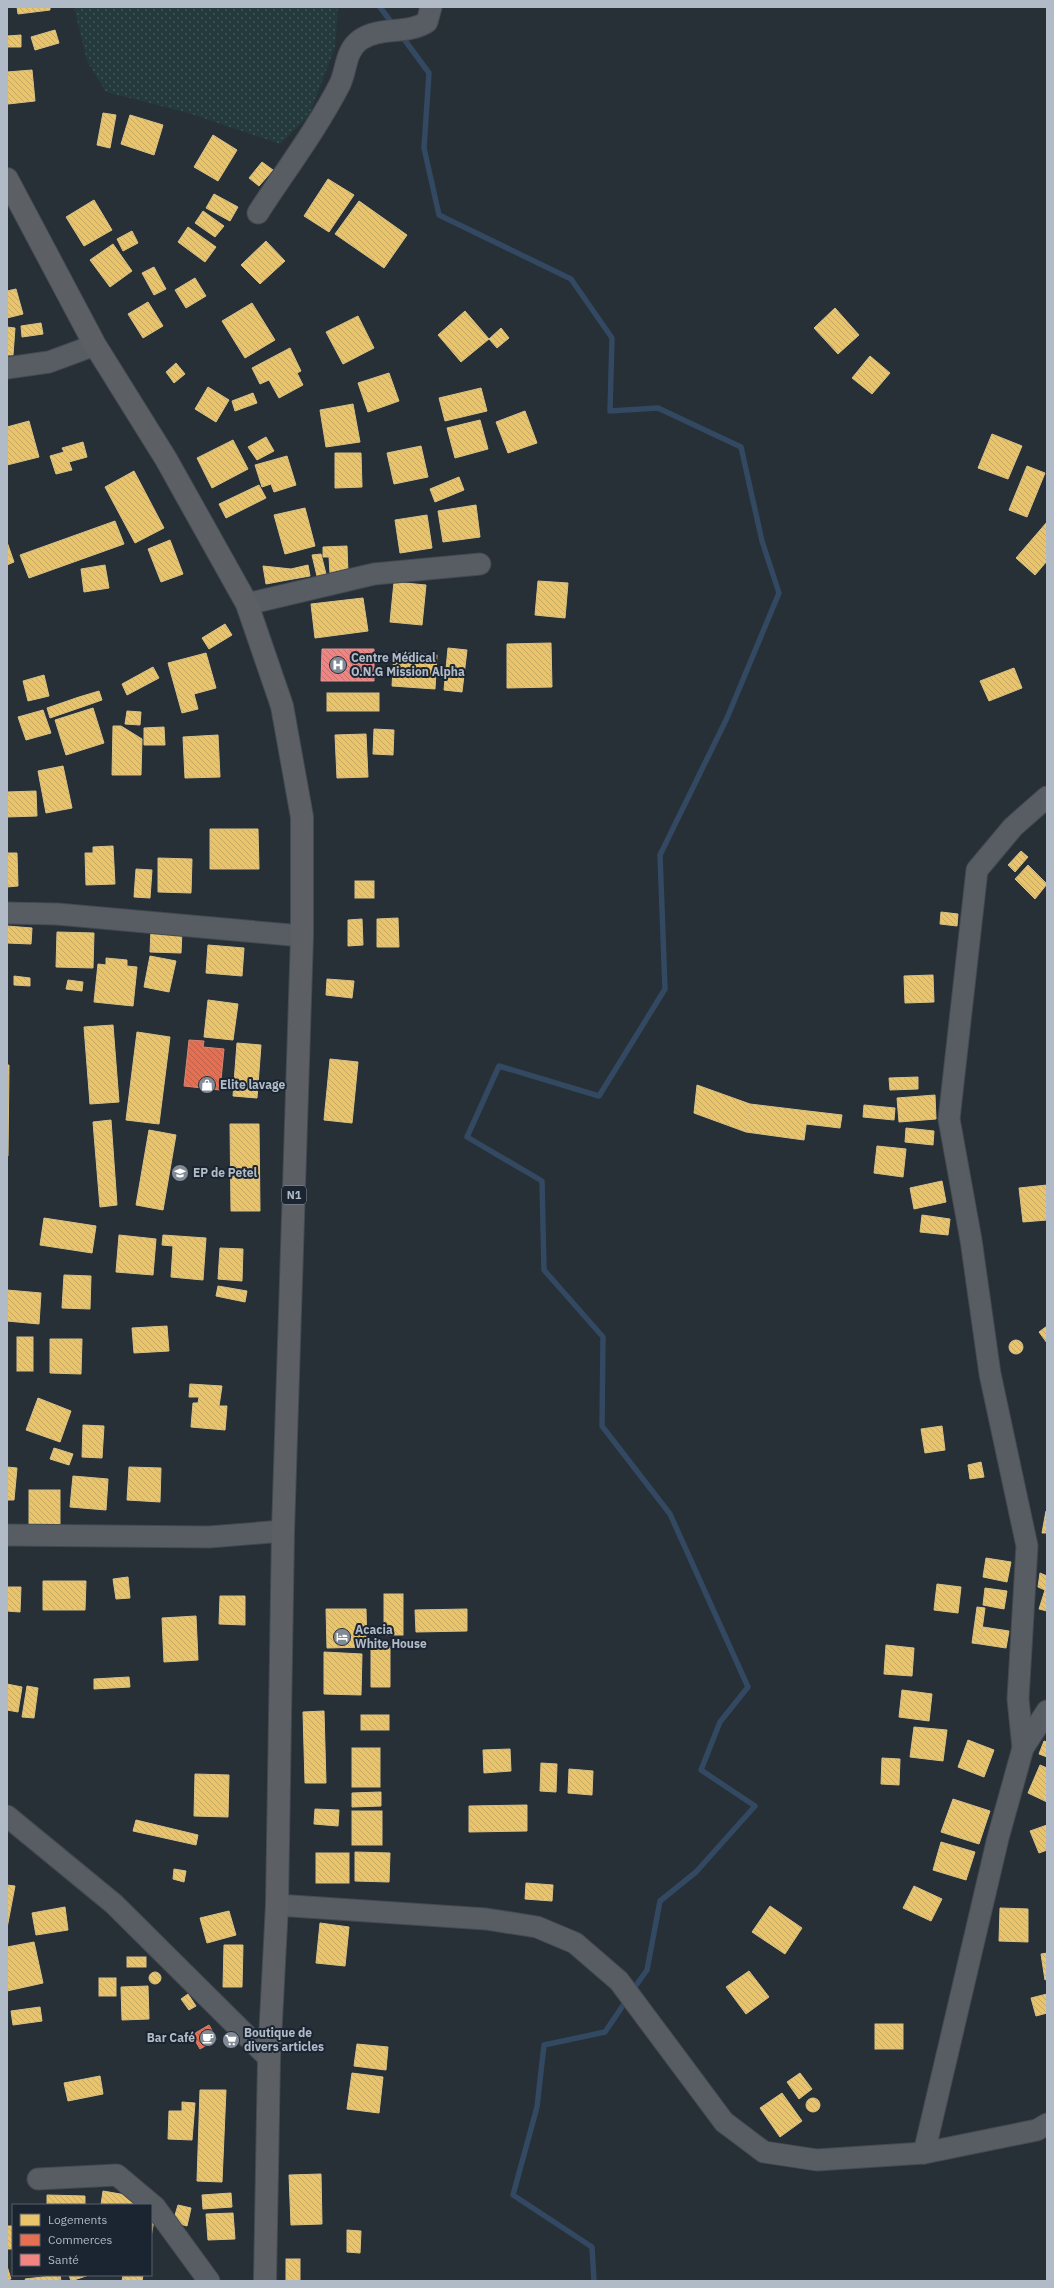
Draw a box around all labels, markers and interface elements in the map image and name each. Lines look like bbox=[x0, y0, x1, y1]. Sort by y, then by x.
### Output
place label: Centre Médical O.N.G Mission Alpha bbox=[351, 650, 465, 679]
hospital icon: Centre Médical O.N.G Mission Alpha bbox=[328, 655, 348, 675]
shop icon: Elite lavage bbox=[197, 1075, 217, 1095]
place label: Elite lavage bbox=[220, 1077, 286, 1092]
school or university icon: EP de Petel bbox=[170, 1163, 190, 1183]
place label: EP de Petel bbox=[193, 1165, 258, 1180]
road number: N1 bbox=[282, 1186, 306, 1204]
place label: Acacia White House bbox=[355, 1622, 427, 1651]
hotel icon: Acacia White House bbox=[332, 1627, 352, 1647]
place label: Boutique de divers articles bbox=[244, 2025, 324, 2054]
cafe icon: Bar Café bbox=[198, 2028, 218, 2048]
place label: Bar Café bbox=[147, 2030, 195, 2045]
supermarket icon: Boutique de divers articles bbox=[221, 2030, 241, 2050]
legend bbox=[12, 2204, 152, 2276]
text: Logements bbox=[48, 2212, 108, 2227]
text: Commerces bbox=[48, 2232, 113, 2247]
text: Santé bbox=[48, 2252, 79, 2267]

